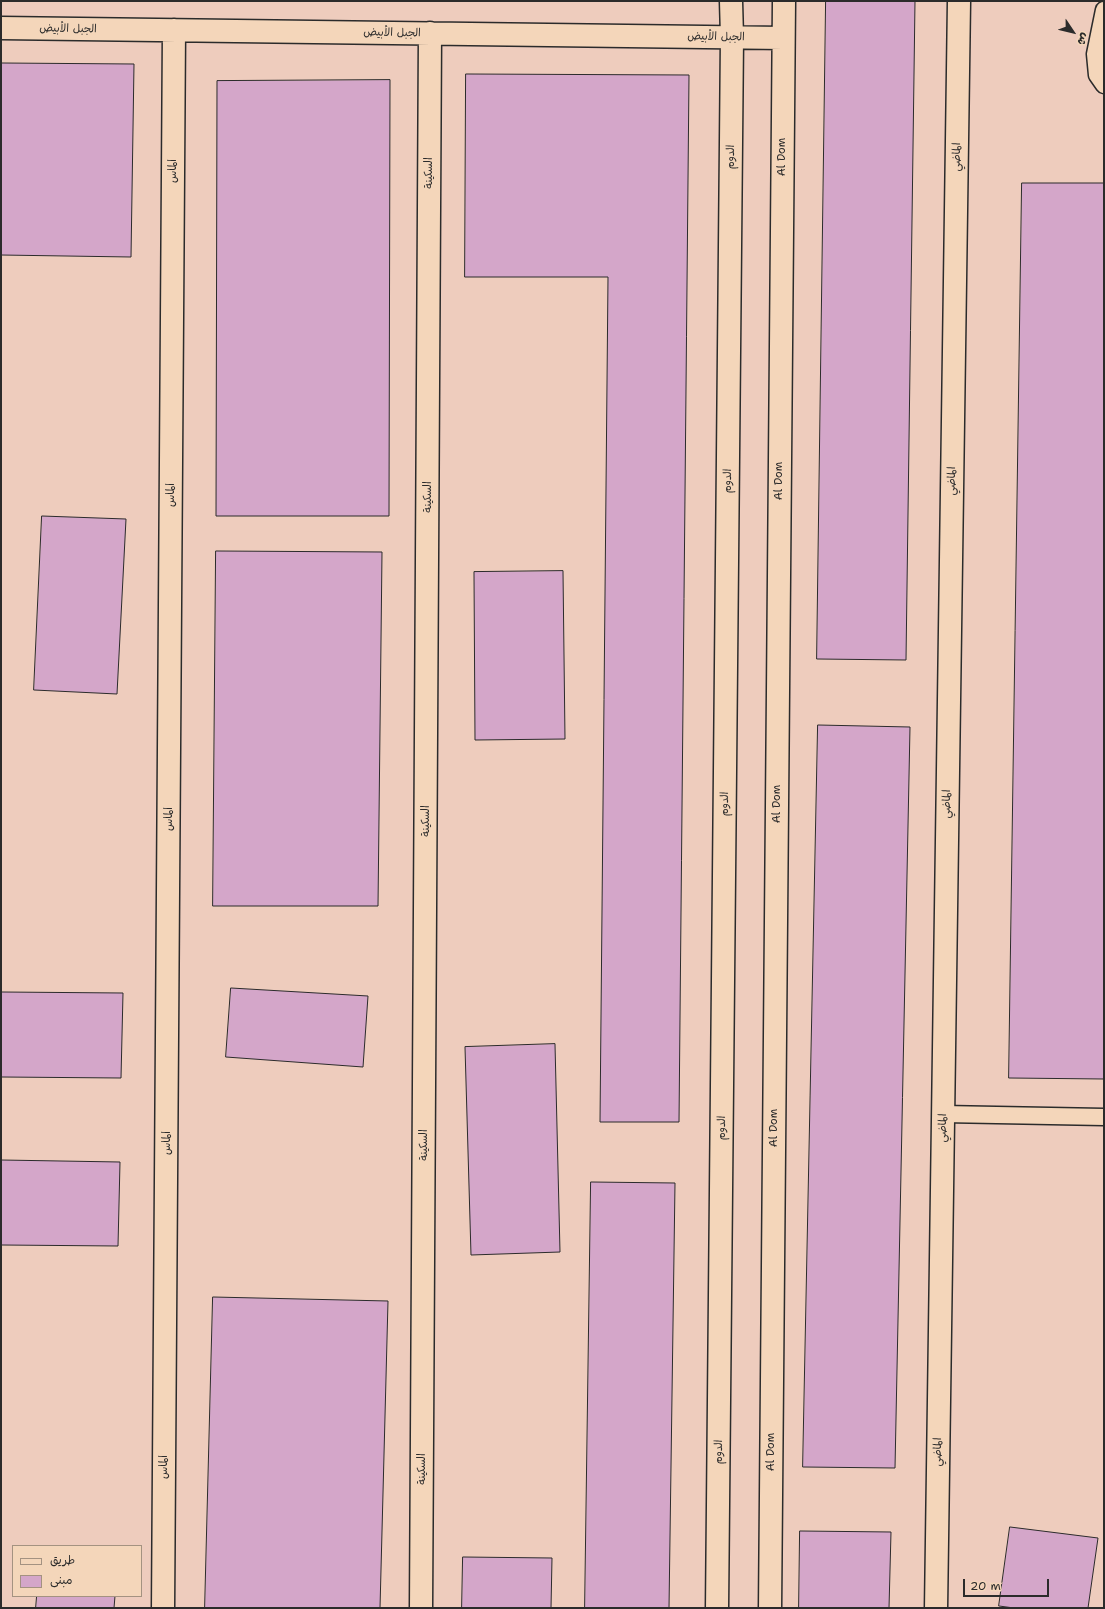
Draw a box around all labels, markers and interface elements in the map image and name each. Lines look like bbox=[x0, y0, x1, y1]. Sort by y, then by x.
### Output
north arrow bbox=[1053, 12, 1093, 52]
street label: الجبل الأبيض bbox=[39, 22, 97, 36]
street label: الجبل الأبيض bbox=[363, 26, 421, 40]
street label: الجبل الأبيض bbox=[687, 30, 745, 44]
text: ش bbox=[1074, 30, 1093, 48]
street label: Al Dom bbox=[775, 138, 789, 176]
street label: الماضي bbox=[950, 142, 964, 172]
street label: الدوم bbox=[724, 145, 738, 169]
street label: السكينة bbox=[422, 157, 436, 189]
street label: الماس bbox=[166, 159, 180, 183]
street label: Al Dom bbox=[772, 462, 786, 500]
street label: الماضي bbox=[945, 466, 959, 496]
street label: الدوم bbox=[721, 469, 735, 493]
street label: السكينة bbox=[421, 481, 435, 513]
street label: الماس bbox=[164, 483, 178, 507]
street label: Al Dom bbox=[770, 785, 784, 823]
street label: الماضي bbox=[940, 789, 954, 819]
street label: الدوم bbox=[718, 792, 732, 816]
street label: السكينة bbox=[419, 805, 433, 837]
street label: الماس bbox=[162, 807, 176, 831]
street label: Al Dom bbox=[767, 1109, 781, 1147]
street label: الماضي bbox=[936, 1113, 950, 1143]
street label: الدوم bbox=[715, 1116, 729, 1140]
street label: السكينة bbox=[417, 1129, 431, 1161]
street label: الماس bbox=[160, 1131, 174, 1155]
street label: Al Dom bbox=[764, 1433, 778, 1471]
street label: الماضي bbox=[931, 1437, 945, 1467]
street label: الدوم bbox=[712, 1440, 726, 1464]
street label: السكينة bbox=[415, 1453, 429, 1485]
street label: الماس bbox=[157, 1455, 171, 1479]
legend bbox=[12, 1545, 142, 1597]
text: طريق bbox=[50, 1552, 75, 1568]
scale bar bbox=[965, 1571, 1051, 1597]
text: مبنى bbox=[50, 1572, 73, 1588]
text: 20 m bbox=[970, 1578, 1001, 1594]

